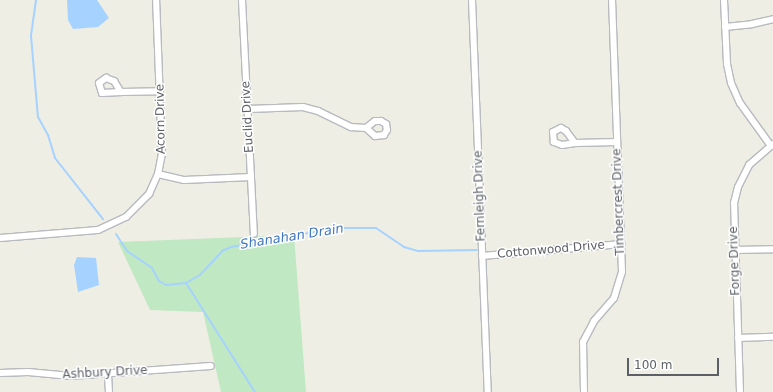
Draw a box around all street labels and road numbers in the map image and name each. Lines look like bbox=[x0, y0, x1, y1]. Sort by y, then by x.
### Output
street label: Euclid Drive bbox=[239, 81, 257, 153]
street label: Acorn Drive bbox=[153, 84, 169, 154]
street label: Timbercrest Drive bbox=[610, 148, 628, 256]
street label: Fernleigh Drive bbox=[471, 150, 489, 242]
street label: Forge Drive bbox=[727, 226, 743, 296]
street label: Cottonwood Drive bbox=[497, 238, 605, 262]
street label: Ashbury Drive bbox=[62, 364, 148, 382]

